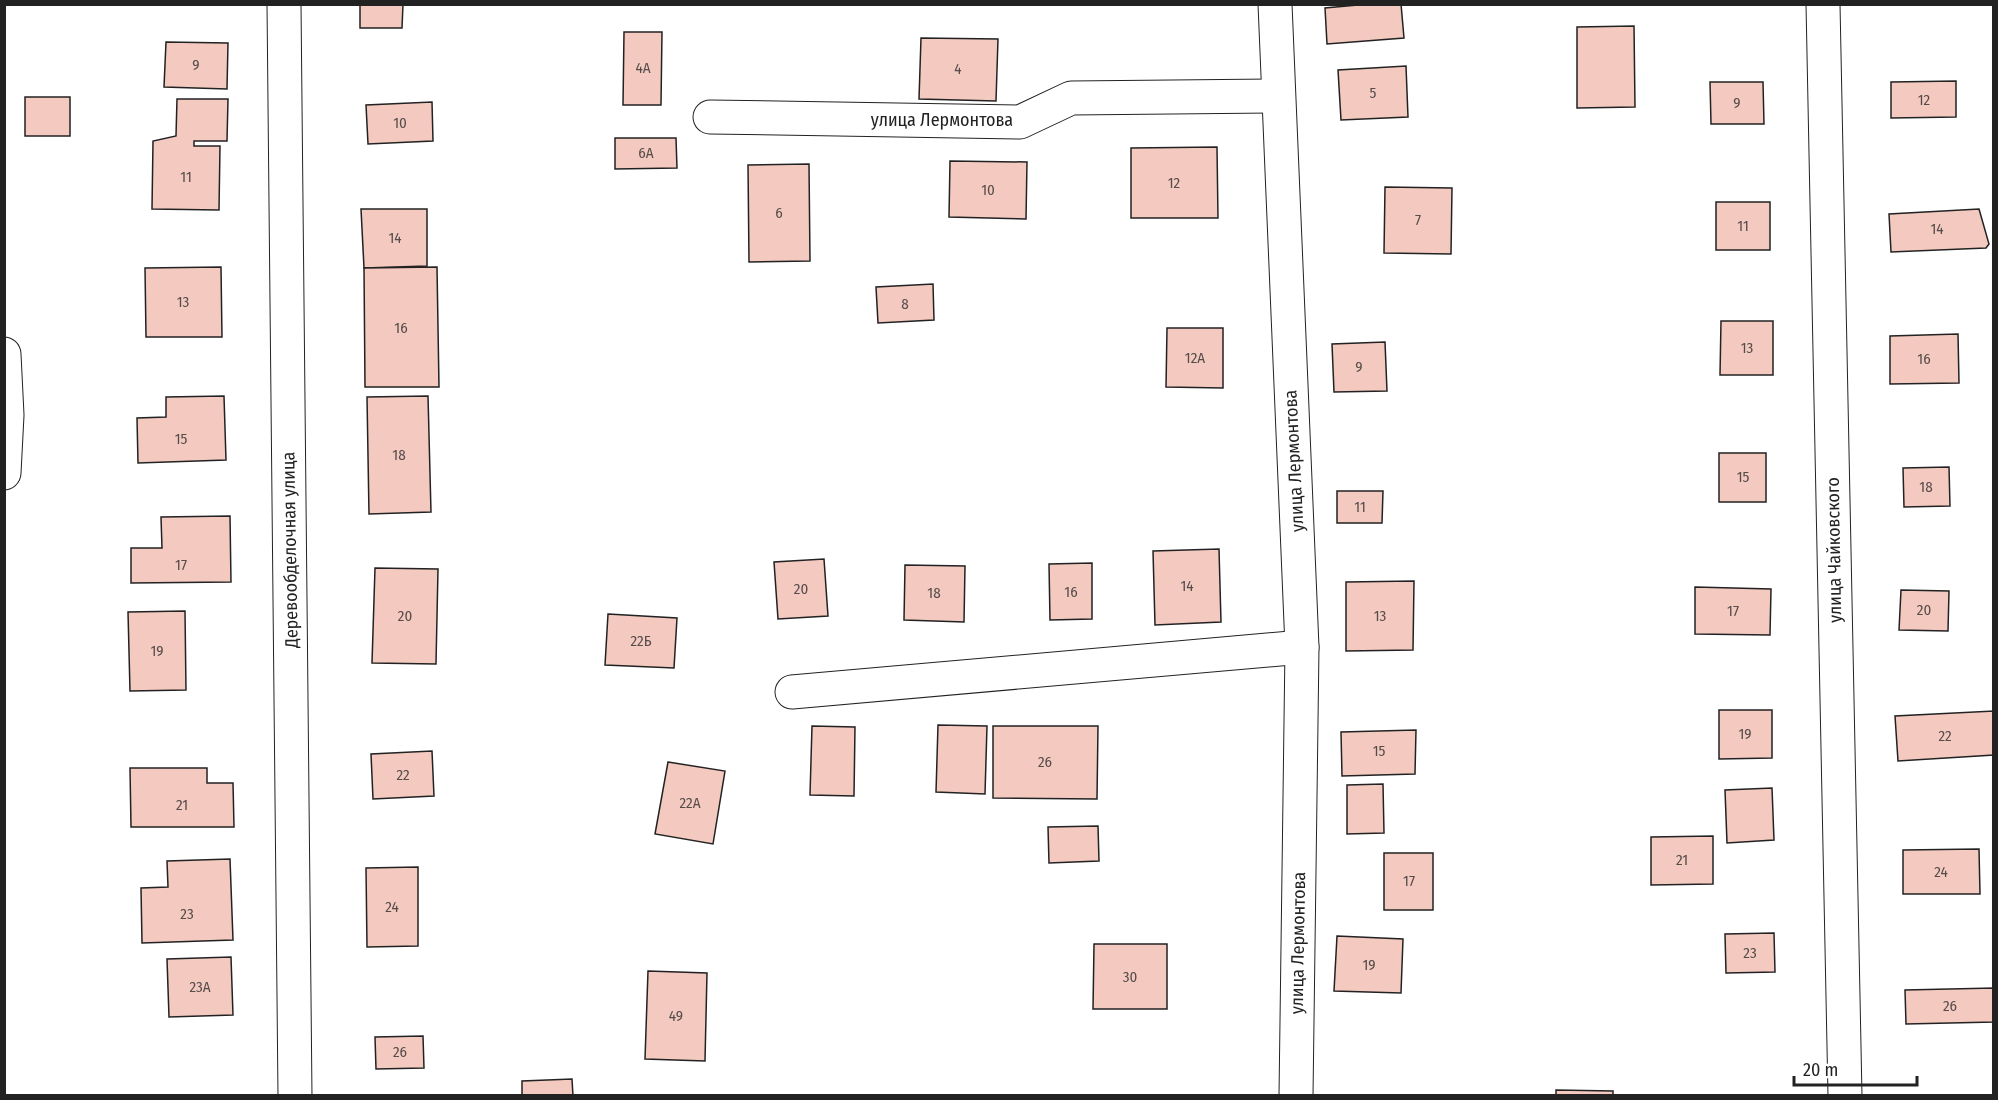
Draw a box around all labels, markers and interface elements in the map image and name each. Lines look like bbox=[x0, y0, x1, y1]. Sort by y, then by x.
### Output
house number: 9 bbox=[192, 56, 200, 74]
house number: 4А bbox=[635, 59, 651, 77]
house number: 4 bbox=[954, 60, 962, 78]
house number: 5 bbox=[1370, 84, 1377, 102]
house number: 12 bbox=[1918, 91, 1931, 109]
house number: 9 bbox=[1733, 94, 1741, 112]
street label: улица Лермонтова bbox=[871, 109, 1013, 131]
house number: 10 bbox=[393, 114, 407, 132]
house number: 6А bbox=[638, 144, 654, 162]
house number: 11 bbox=[180, 168, 192, 186]
house number: 12 bbox=[1168, 174, 1181, 192]
house number: 10 bbox=[981, 181, 995, 199]
house number: 6 bbox=[775, 204, 783, 222]
house number: 7 bbox=[1415, 211, 1421, 229]
house number: 11 bbox=[1737, 217, 1749, 235]
house number: 14 bbox=[1930, 220, 1944, 238]
house number: 14 bbox=[388, 229, 402, 247]
house number: 13 bbox=[177, 293, 190, 311]
house number: 8 bbox=[901, 295, 909, 313]
house number: 16 bbox=[394, 319, 408, 337]
house number: 13 bbox=[1741, 339, 1754, 357]
house number: 12А bbox=[1185, 349, 1205, 367]
house number: 16 bbox=[1917, 350, 1931, 368]
house number: 9 bbox=[1355, 358, 1363, 376]
street label: улица Лермонтова bbox=[1279, 389, 1309, 533]
house number: 15 bbox=[175, 430, 187, 448]
house number: 18 bbox=[392, 446, 406, 464]
street label: Деревообделочная улица bbox=[277, 451, 303, 649]
house number: 15 bbox=[1737, 468, 1749, 486]
street label: улица Чайковского bbox=[1822, 477, 1846, 623]
house number: 18 bbox=[1919, 478, 1933, 496]
house number: 11 bbox=[1354, 498, 1366, 516]
house number: 17 bbox=[175, 556, 187, 574]
house number: 14 bbox=[1180, 577, 1194, 595]
house number: 20 bbox=[794, 580, 808, 598]
house number: 16 bbox=[1064, 583, 1078, 601]
house number: 18 bbox=[927, 584, 941, 602]
house number: 20 bbox=[1917, 601, 1931, 619]
house number: 17 bbox=[1727, 602, 1739, 620]
house number: 20 bbox=[398, 607, 412, 625]
house number: 13 bbox=[1374, 607, 1387, 625]
house number: 22Б bbox=[630, 632, 652, 650]
house number: 19 bbox=[150, 642, 164, 660]
house number: 19 bbox=[1738, 725, 1752, 743]
house number: 22 bbox=[1938, 727, 1952, 745]
house number: 15 bbox=[1373, 742, 1385, 760]
house number: 26 bbox=[1038, 753, 1052, 771]
house number: 22 bbox=[396, 766, 410, 784]
house number: 22А bbox=[679, 794, 701, 812]
house number: 21 bbox=[176, 796, 188, 814]
house number: 21 bbox=[1676, 851, 1688, 869]
house number: 24 bbox=[1934, 863, 1948, 881]
street label: улица Лермонтова bbox=[1286, 871, 1310, 1014]
house number: 17 bbox=[1403, 872, 1415, 890]
house number: 24 bbox=[385, 898, 399, 916]
house number: 23 bbox=[180, 905, 194, 923]
house number: 23 bbox=[1743, 944, 1757, 962]
house number: 19 bbox=[1362, 956, 1376, 974]
house number: 30 bbox=[1123, 968, 1137, 986]
house number: 23А bbox=[189, 978, 211, 996]
house number: 26 bbox=[1943, 997, 1957, 1015]
house number: 49 bbox=[669, 1007, 683, 1025]
house number: 26 bbox=[393, 1043, 407, 1061]
scale bar bbox=[1794, 1049, 1917, 1087]
text: 20 m bbox=[1803, 1059, 1838, 1081]

